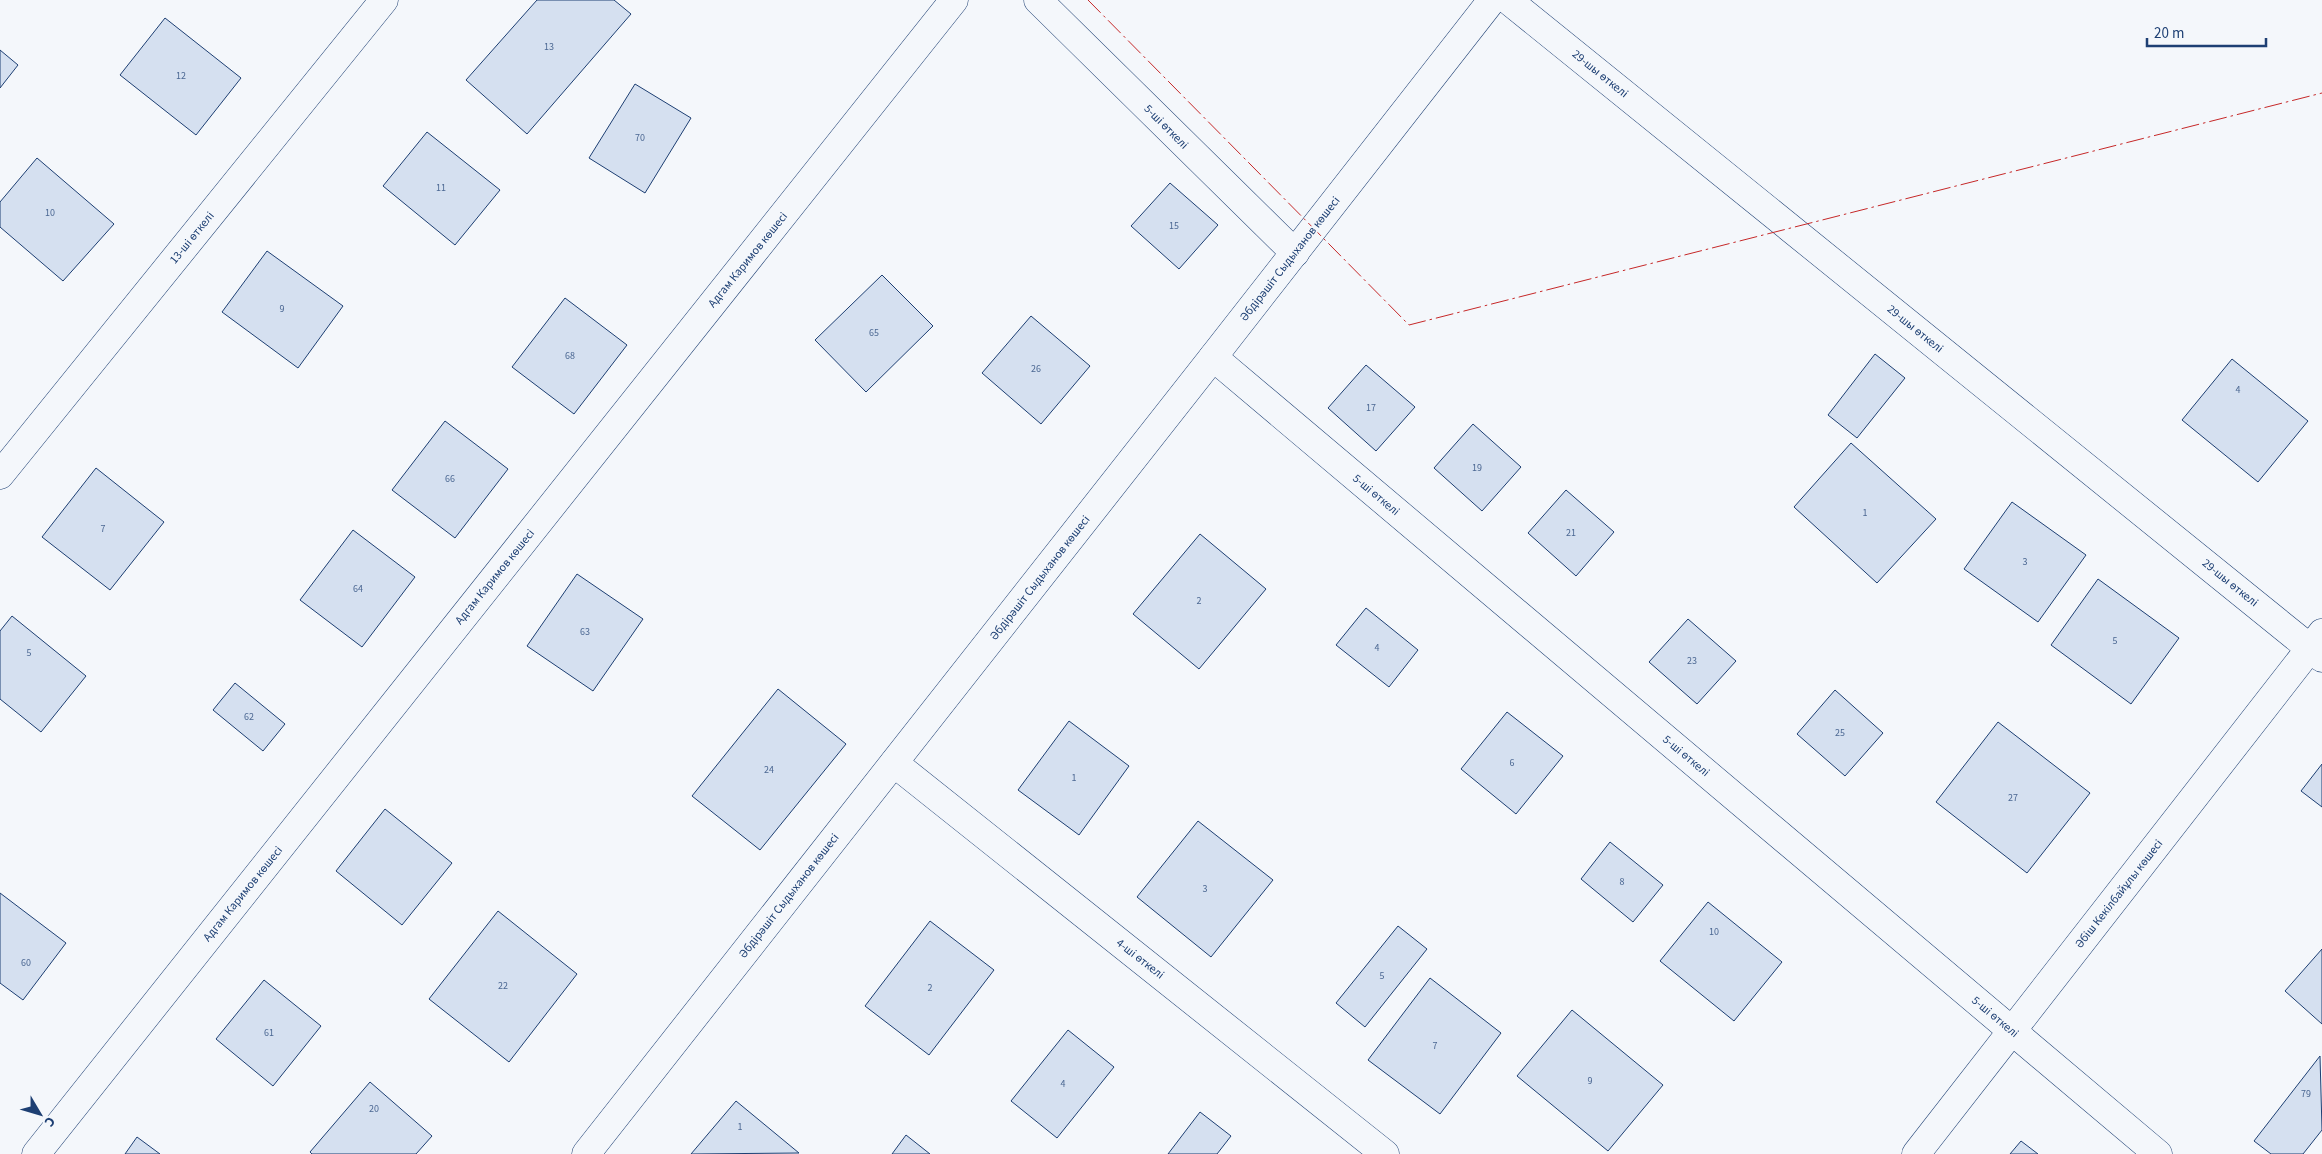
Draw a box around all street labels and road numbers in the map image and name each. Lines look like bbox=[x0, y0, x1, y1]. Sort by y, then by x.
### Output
street label: 29-шы өткелі bbox=[1568, 46, 1632, 102]
street label: 5-ші өткелі bbox=[1140, 101, 1192, 153]
street label: Әбдірәшіт Сыдыханов көшесі bbox=[1236, 193, 1344, 325]
street label: 13-ші өткелі bbox=[166, 208, 218, 268]
street label: Адгам Каримов көшесі bbox=[704, 209, 792, 311]
street label: 29-шы өткелі bbox=[1883, 301, 1947, 357]
street label: 5-ші өткелі bbox=[1349, 470, 1403, 520]
street label: Әбдірәшіт Сыдыханов көшесі bbox=[986, 512, 1094, 644]
street label: Адгам Каримов көшесі bbox=[451, 526, 539, 628]
street label: 29-шы өткелі bbox=[2198, 555, 2262, 611]
street label: 5-ші өткелі bbox=[1659, 731, 1713, 781]
street label: Әбдірәшіт Сыдыханов көшесі bbox=[735, 830, 843, 962]
street label: Әбіш Кекілбайұлы көшесі bbox=[2071, 836, 2167, 952]
street label: Адгам Каримов көшесі bbox=[199, 843, 287, 945]
street label: 4-ші өткелі bbox=[1112, 935, 1168, 983]
street label: 5-ші өткелі bbox=[1968, 992, 2022, 1042]

